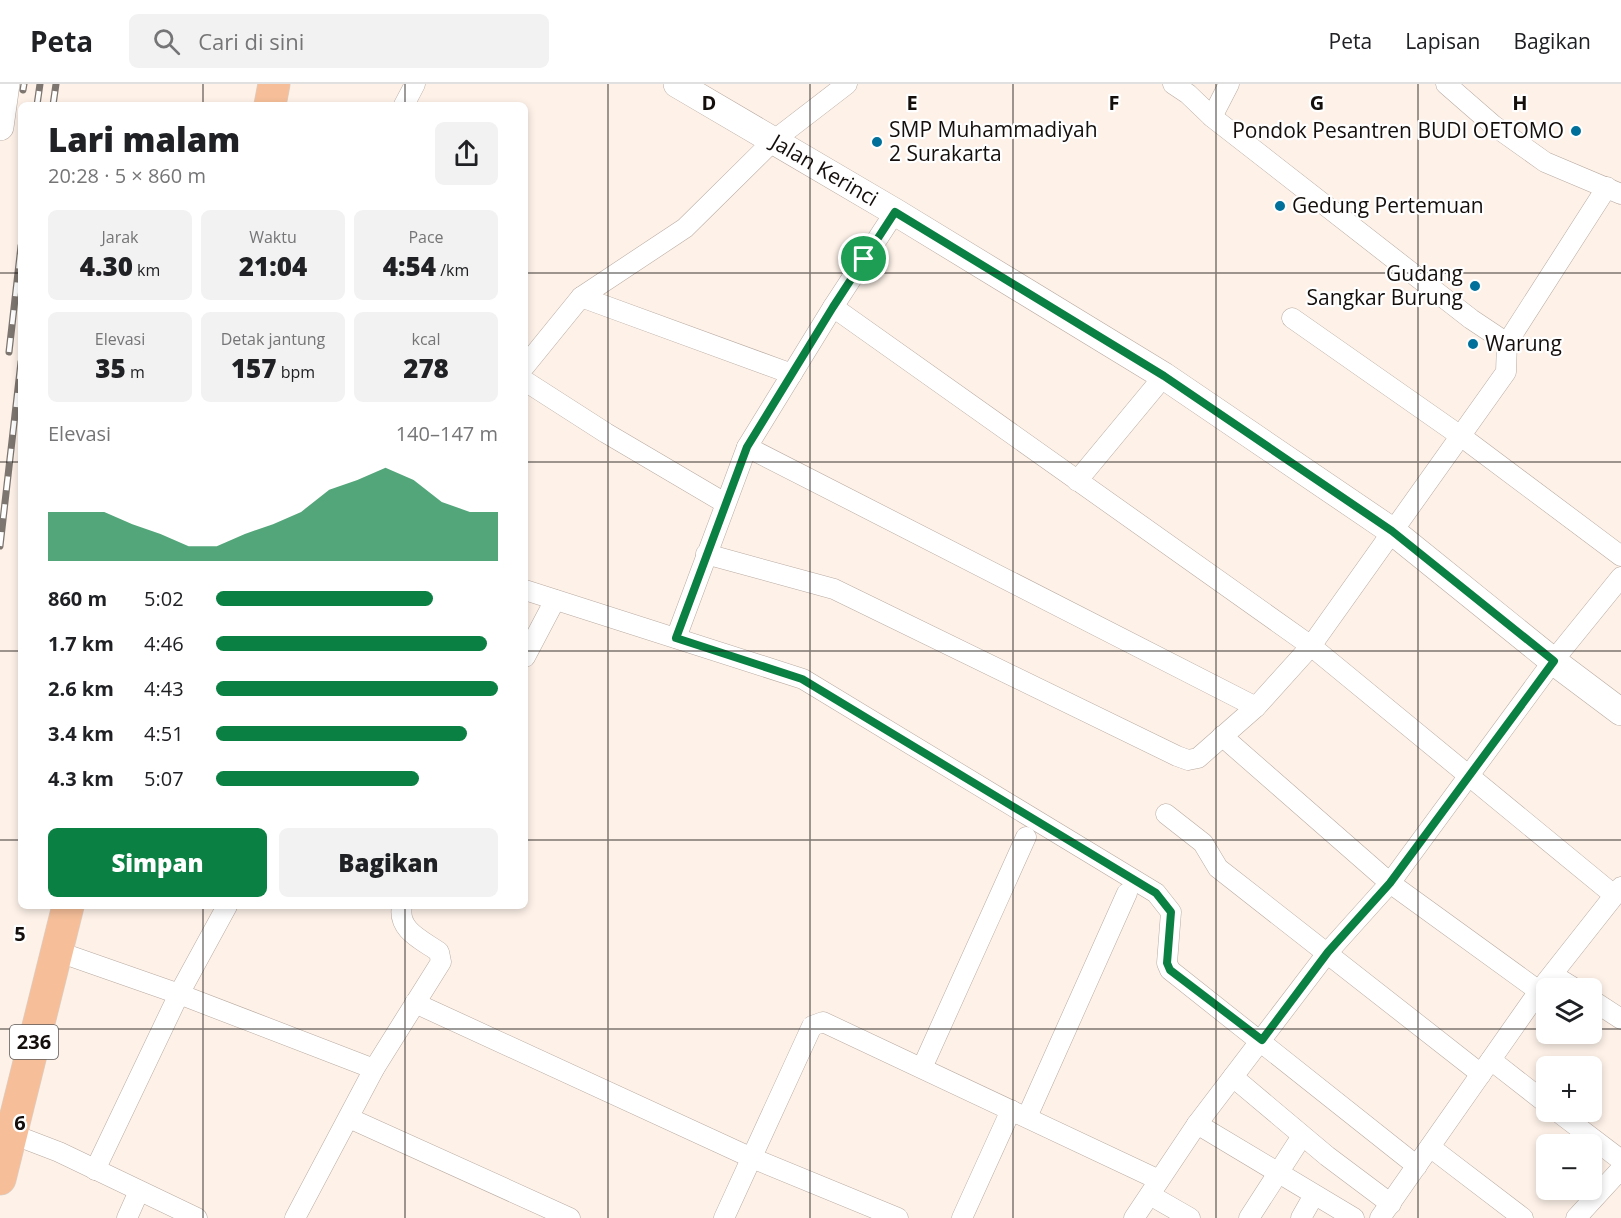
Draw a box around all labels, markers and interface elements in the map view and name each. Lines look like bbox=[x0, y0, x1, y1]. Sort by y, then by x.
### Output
search box bbox=[129, 14, 549, 68]
text: Peta bbox=[30, 22, 93, 60]
icon: search bbox=[150, 25, 183, 58]
text: Cari di sini bbox=[198, 26, 304, 56]
text: Peta bbox=[1329, 27, 1372, 55]
text: Lapisan bbox=[1405, 27, 1480, 55]
text: Bagikan bbox=[1513, 27, 1591, 55]
text: D bbox=[702, 89, 716, 116]
text: E bbox=[906, 89, 918, 116]
text: F bbox=[1109, 89, 1119, 116]
text: G bbox=[1310, 89, 1324, 116]
text: H bbox=[1512, 89, 1528, 116]
place label: SMP Muhammadiyah 2 Surakarta bbox=[889, 115, 1098, 167]
place label: Pondok Pesantren BUDI OETOMO bbox=[1232, 116, 1564, 144]
text: Lari malam bbox=[48, 117, 240, 162]
button: share bbox=[435, 122, 498, 185]
marker: Pondok Pesantren BUDI OETOMO bbox=[1569, 124, 1583, 138]
street label: Jalan Kerinci bbox=[765, 126, 884, 212]
marker: SMP Muhammadiyah 2 Surakarta bbox=[870, 135, 884, 149]
text: 20:28 · 5 × 860 m bbox=[48, 162, 206, 189]
place label: Gedung Pertemuan bbox=[1292, 191, 1484, 219]
marker: Gedung Pertemuan bbox=[1273, 199, 1287, 213]
text: Jarak bbox=[101, 226, 139, 248]
text: Waktu bbox=[249, 226, 297, 248]
text: Pace bbox=[408, 226, 444, 248]
pin bbox=[838, 233, 889, 284]
icon: arrive bbox=[847, 242, 880, 275]
text: 4.30 bbox=[80, 248, 133, 284]
text: 21:04 bbox=[239, 248, 307, 284]
text: 4:54 bbox=[383, 248, 436, 284]
text: km bbox=[133, 259, 160, 281]
text: /km bbox=[436, 259, 469, 281]
place label: Gudang Sangkar Burung bbox=[1307, 259, 1463, 311]
marker: Gudang Sangkar Burung bbox=[1468, 279, 1482, 293]
text: Elevasi bbox=[95, 328, 145, 350]
text: Detak jantung bbox=[221, 328, 325, 350]
text: kcal bbox=[412, 328, 441, 350]
place label: Warung bbox=[1485, 329, 1562, 357]
marker: Warung bbox=[1466, 337, 1480, 351]
text: 35 bbox=[95, 350, 126, 386]
text: 157 bbox=[231, 350, 277, 386]
text: 278 bbox=[403, 350, 449, 386]
text: m bbox=[126, 361, 145, 383]
text: bpm bbox=[277, 361, 315, 383]
text: Elevasi bbox=[48, 420, 111, 447]
text: 140–147 m bbox=[396, 420, 498, 447]
text: 860 m bbox=[48, 585, 107, 612]
text: 5:02 bbox=[144, 585, 184, 612]
text: 1.7 km bbox=[48, 630, 114, 657]
text: 4:46 bbox=[144, 630, 184, 657]
text: 2.6 km bbox=[48, 675, 114, 702]
text: 4:43 bbox=[144, 675, 184, 702]
text: 3.4 km bbox=[48, 720, 114, 747]
text: 4:51 bbox=[144, 720, 184, 747]
text: 4.3 km bbox=[48, 765, 114, 792]
text: 5:07 bbox=[144, 765, 184, 792]
button: Simpan bbox=[48, 828, 267, 897]
button: Bagikan bbox=[279, 828, 498, 897]
text: 5 bbox=[14, 920, 26, 947]
map controls bbox=[1536, 978, 1602, 1200]
button: layers bbox=[1536, 978, 1602, 1044]
road number: 236 bbox=[10, 1025, 58, 1059]
button: + bbox=[1536, 1056, 1602, 1122]
text: 6 bbox=[14, 1109, 26, 1136]
button: − bbox=[1536, 1134, 1602, 1200]

